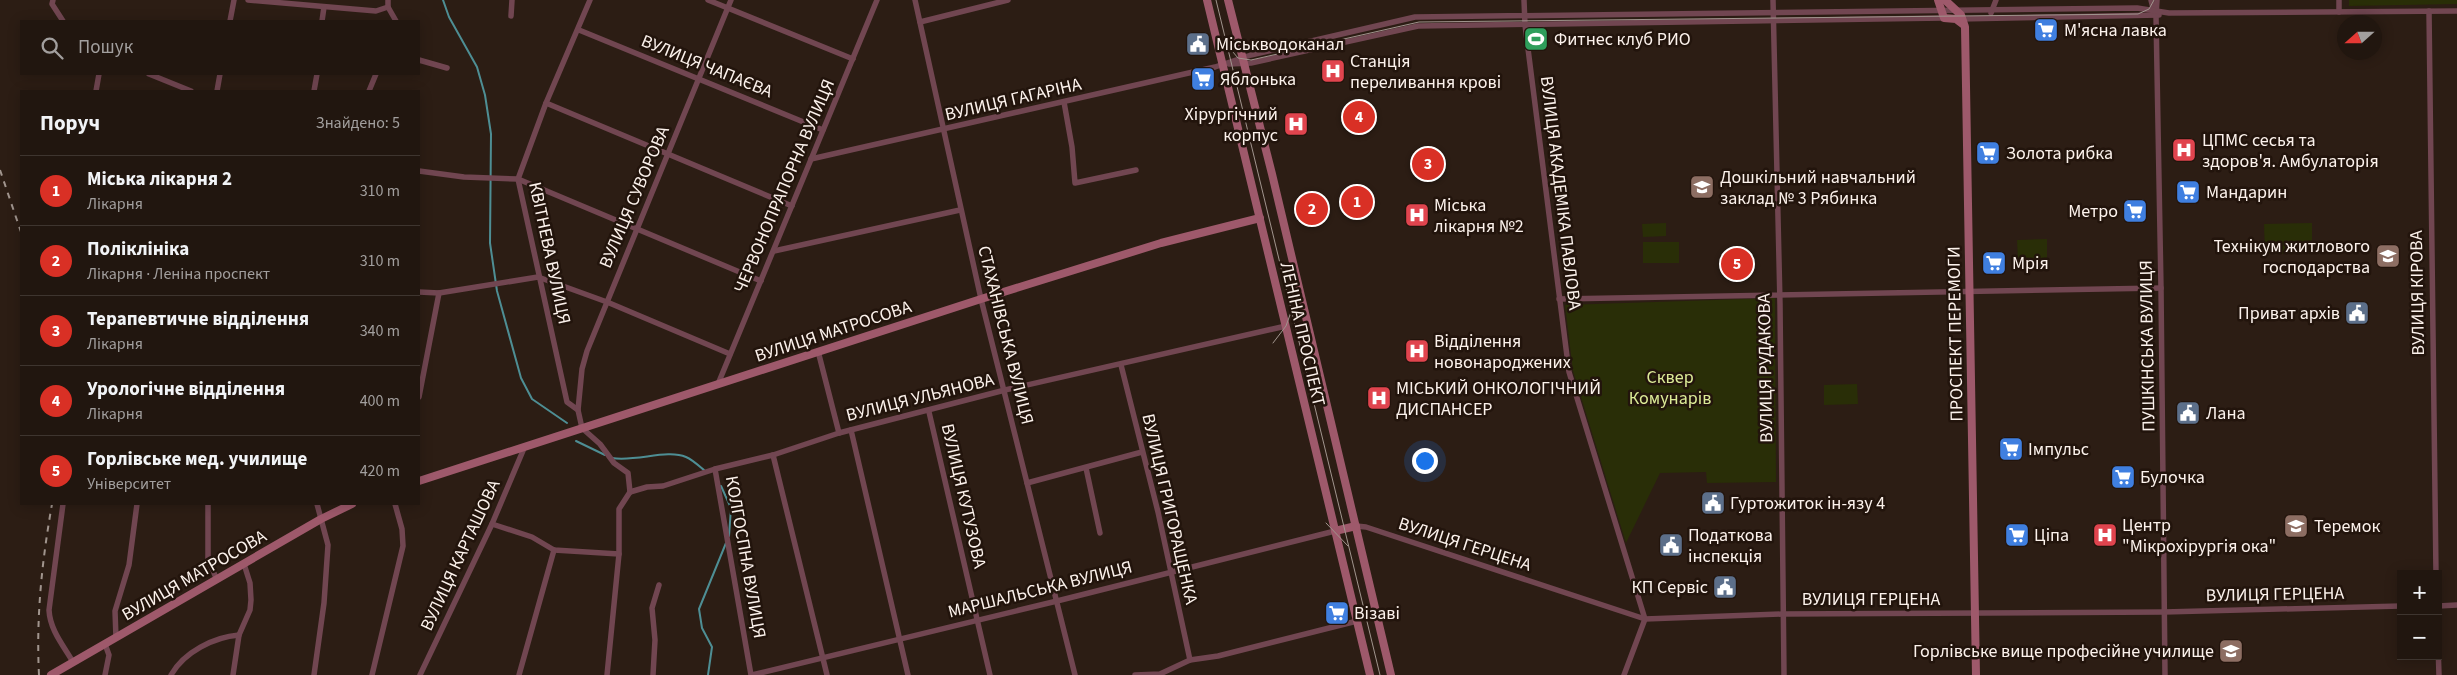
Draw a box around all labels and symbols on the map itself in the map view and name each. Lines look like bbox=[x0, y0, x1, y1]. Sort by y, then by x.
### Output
north arrow bbox=[2337, 15, 2382, 60]
supermarket icon: М'ясна лавка bbox=[2033, 17, 2059, 43]
place label: М'ясна лавка bbox=[2064, 18, 2167, 43]
sports icon: Фитнес клуб РИО bbox=[1523, 26, 1549, 52]
place label: Фитнес клуб РИО bbox=[1554, 27, 1691, 52]
street label: ВУЛИЦЯ ЧАПАЄВА bbox=[637, 29, 777, 104]
public building icon: Міськводоканал bbox=[1185, 31, 1211, 57]
place label: Міськводоканал bbox=[1216, 32, 1344, 57]
place label: Станція переливання крові bbox=[1350, 49, 1501, 95]
hospital icon: Станція переливання крові bbox=[1320, 58, 1346, 84]
supermarket icon: Яблонька bbox=[1190, 66, 1216, 92]
place label: Яблонька bbox=[1220, 67, 1296, 92]
street label: ВУЛИЦЯ ГАГАРІНА bbox=[942, 72, 1084, 127]
street label: ЧЕРВОНОПРАПОРНА ВУЛИЦЯ bbox=[728, 75, 841, 297]
street label: ВУЛИЦЯ АКАДЕМІКА ПАВЛОВА bbox=[1534, 75, 1587, 312]
pin: 4 bbox=[1343, 98, 1375, 136]
place label: Хірургічний корпус bbox=[1185, 102, 1278, 148]
hospital icon: Хірургічний корпус bbox=[1283, 111, 1309, 137]
street label: ВУЛИЦЯ СУВОРОВА bbox=[593, 122, 676, 272]
place label: ЦПМС сесья та здоров'я. Амбулаторія bbox=[2202, 128, 2379, 174]
hospital icon: ЦПМС сесья та здоров'я. Амбулаторія bbox=[2171, 137, 2197, 163]
supermarket icon: Золота рибка bbox=[1975, 140, 2001, 166]
place label: Золота рибка bbox=[2006, 141, 2113, 166]
pin: 3 bbox=[1412, 145, 1444, 183]
place label: Дошкільний навчальний заклад № 3 Рябинка bbox=[1720, 165, 1916, 211]
school or university icon: Дошкільний навчальний заклад № 3 Рябинка bbox=[1689, 174, 1715, 200]
supermarket icon: Мандарин bbox=[2175, 179, 2201, 205]
street label: КВІТНЕВА ВУЛИЦЯ bbox=[522, 180, 577, 326]
place label: Мандарин bbox=[2206, 180, 2287, 205]
pin: 1 bbox=[1341, 183, 1373, 221]
pin: 2 bbox=[1296, 190, 1328, 228]
place label: Міська лікарня №2 bbox=[1434, 193, 1524, 239]
supermarket icon: Метро bbox=[2122, 198, 2148, 224]
place label: Метро bbox=[2068, 199, 2118, 224]
hospital icon: Міська лікарня №2 bbox=[1404, 202, 1430, 228]
street label: ВУЛИЦЯ КІРОВА bbox=[2404, 230, 2431, 356]
place label: Технікум житлового господарства bbox=[2213, 234, 2370, 280]
street label: СТАХАНІВСЬКА ВУЛИЦЯ bbox=[971, 243, 1040, 427]
school or university icon: Технікум житлового господарства bbox=[2375, 243, 2401, 269]
pin: 5 bbox=[1721, 245, 1753, 283]
street label: ПРОСПЕКТ ПЕРЕМОГИ bbox=[1941, 246, 1970, 422]
supermarket icon: Мрія bbox=[1981, 250, 2007, 276]
place label: Мрія bbox=[2012, 251, 2049, 276]
street label: ЛЕНІНА ПРОСПЕКТ bbox=[1274, 259, 1331, 409]
street label: ПУШКІНСЬКА ВУЛИЦЯ bbox=[2134, 260, 2161, 432]
street label: ВУЛИЦЯ РУДАКОВА bbox=[1752, 293, 1779, 443]
street label: ВУЛИЦЯ МАТРОСОВА bbox=[752, 294, 915, 369]
public building icon: Приват архів bbox=[2344, 300, 2370, 326]
place label: Приват архів bbox=[2238, 301, 2340, 326]
place label: Відділення новонароджених bbox=[1434, 329, 1571, 375]
hospital icon: Відділення новонароджених bbox=[1404, 338, 1430, 364]
park label: Сквер Комунарів bbox=[1629, 365, 1711, 411]
street label: ВУЛИЦЯ УЛЬЯНОВА bbox=[844, 367, 997, 428]
place label: МІСЬКИЙ ОНКОЛОГІЧНИЙ ДИСПАНСЕР bbox=[1396, 376, 1601, 422]
hospital icon: МІСЬКИЙ ОНКОЛОГІЧНИЙ ДИСПАНСЕР bbox=[1366, 385, 1392, 411]
public building icon: Лана bbox=[2175, 400, 2201, 426]
place label: Лана bbox=[2206, 401, 2246, 426]
street label: ВУЛИЦЯ ГРИГОРАЩЕНКА bbox=[1135, 411, 1204, 607]
street label: ВУЛИЦЯ КУТУЗОВА bbox=[935, 421, 992, 571]
supermarket icon: Імпульс bbox=[1998, 436, 2024, 462]
place label: Імпульс bbox=[2028, 437, 2089, 462]
your location bbox=[1412, 448, 1438, 474]
supermarket icon: Булочка bbox=[2110, 464, 2136, 490]
place label: Булочка bbox=[2140, 465, 2205, 490]
street label: КОЛГОСПНА ВУЛИЦЯ bbox=[719, 474, 772, 640]
street label: ВУЛИЦЯ КАРТАШОВА bbox=[414, 475, 507, 635]
public building icon: Гуртожиток ін-язу 4 bbox=[1700, 490, 1726, 516]
place label: Гуртожиток ін-язу 4 bbox=[1730, 491, 1885, 516]
street label: ВУЛИЦЯ ГЕРЦЕНА bbox=[1395, 511, 1535, 578]
place label: Центр "Мікрохірургія ока" bbox=[2122, 513, 2276, 559]
school or university icon: Теремок bbox=[2283, 513, 2309, 539]
place label: Теремок bbox=[2314, 514, 2380, 539]
supermarket icon: Ціпа bbox=[2004, 522, 2030, 548]
hospital icon: Центр "Мікрохірургія ока" bbox=[2092, 522, 2118, 548]
place label: Податкова інспекція bbox=[1688, 523, 1773, 569]
place label: Ціпа bbox=[2034, 523, 2069, 548]
street label: ВУЛИЦЯ МАТРОСОВА bbox=[117, 524, 271, 627]
public building icon: Податкова інспекція bbox=[1658, 532, 1684, 558]
street label: МАРШАЛЬСЬКА ВУЛИЦЯ bbox=[945, 554, 1135, 624]
public building icon: КП Сервіс bbox=[1712, 574, 1738, 600]
place label: КП Сервіс bbox=[1631, 575, 1708, 600]
street label: ВУЛИЦЯ ГЕРЦЕНА bbox=[2206, 581, 2345, 608]
street label: ВУЛИЦЯ ГЕРЦЕНА bbox=[1802, 587, 1940, 612]
supermarket icon: Візаві bbox=[1324, 600, 1350, 626]
place label: Візаві bbox=[1354, 601, 1400, 626]
school or university icon: Горлівське вище професійне училище bbox=[2218, 638, 2244, 664]
place label: Горлівське вище професійне училище bbox=[1913, 639, 2214, 664]

